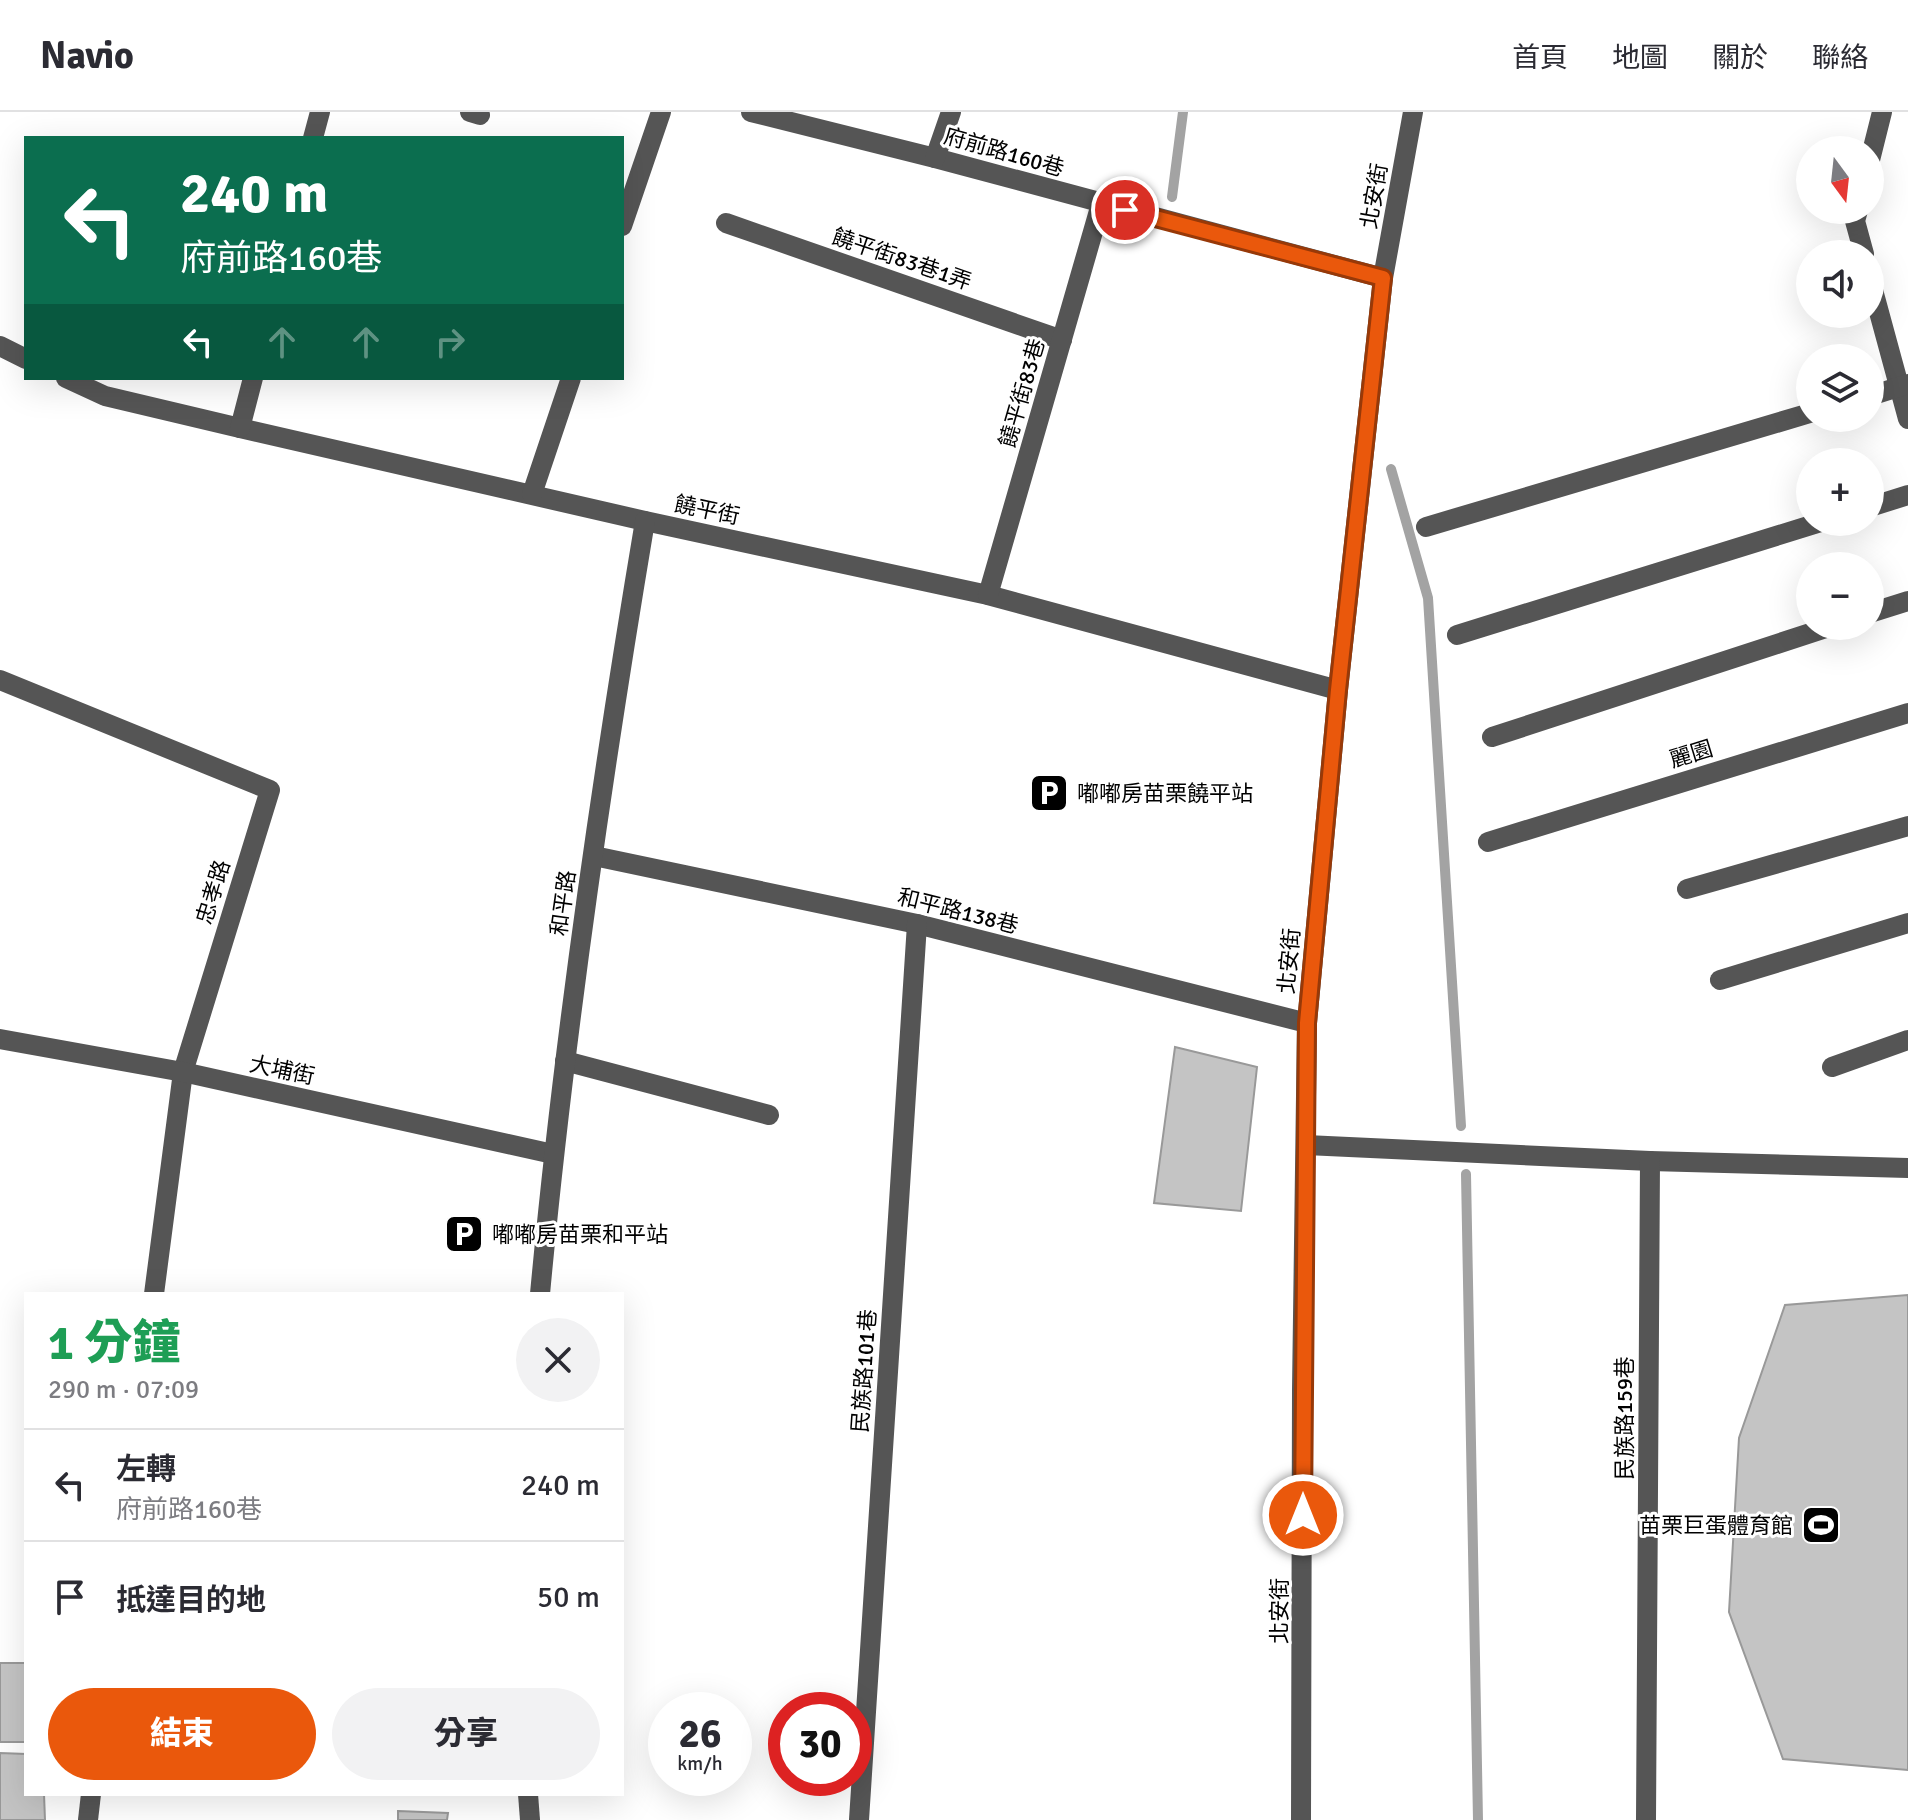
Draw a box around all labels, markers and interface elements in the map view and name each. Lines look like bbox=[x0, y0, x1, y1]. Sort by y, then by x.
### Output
text: Navio bbox=[40, 32, 134, 79]
text: 首頁 bbox=[1512, 41, 1568, 75]
text: 地圖 bbox=[1612, 41, 1668, 75]
text: 關於 bbox=[1712, 41, 1768, 75]
text: 聯絡 bbox=[1812, 41, 1868, 75]
street label: 府前路160巷 bbox=[941, 122, 1067, 182]
north arrow bbox=[1796, 136, 1884, 224]
map controls bbox=[1796, 136, 1884, 640]
text: 240 m bbox=[180, 159, 328, 228]
street label: 北安街 bbox=[1355, 161, 1393, 231]
icon: left bbox=[48, 168, 152, 272]
pin bbox=[1091, 176, 1159, 244]
icon: arrive bbox=[1103, 188, 1147, 232]
street label: 饒平街83巷1弄 bbox=[829, 223, 975, 295]
text: 府前路160巷 bbox=[180, 236, 382, 281]
button: sound bbox=[1796, 240, 1884, 328]
icon: left bbox=[176, 320, 220, 364]
icon: ahead bbox=[260, 320, 304, 364]
icon: ahead bbox=[344, 320, 388, 364]
icon: right bbox=[428, 320, 472, 364]
street label: 饒平街83巷 bbox=[994, 336, 1050, 450]
button: layers bbox=[1796, 344, 1884, 432]
button: + bbox=[1796, 448, 1884, 536]
street label: 饒平街 bbox=[672, 490, 742, 530]
button: − bbox=[1796, 552, 1884, 640]
street label: 麗園 bbox=[1666, 735, 1716, 773]
parking icon: 嘟嘟房苗栗饒平站 bbox=[1028, 772, 1070, 814]
place label: 嘟嘟房苗栗饒平站 bbox=[1077, 780, 1253, 807]
street label: 忠孝路 bbox=[190, 856, 236, 928]
street label: 和平路 bbox=[545, 868, 581, 938]
street label: 和平路138巷 bbox=[895, 883, 1021, 939]
street label: 北安街 bbox=[1273, 927, 1305, 995]
street label: 大埔街 bbox=[247, 1050, 317, 1090]
parking icon: 嘟嘟房苗栗和平站 bbox=[443, 1213, 485, 1255]
place label: 嘟嘟房苗栗和平站 bbox=[492, 1221, 668, 1248]
street label: 民族路101巷 bbox=[846, 1308, 882, 1434]
text: 1 分鐘 bbox=[48, 1314, 180, 1373]
button: close bbox=[516, 1318, 600, 1402]
street label: 民族路159巷 bbox=[1611, 1356, 1638, 1480]
text: 290 m · 07:09 bbox=[48, 1374, 199, 1406]
text: 左轉 bbox=[116, 1451, 176, 1488]
icon: left bbox=[48, 1463, 92, 1507]
text: 240 m bbox=[521, 1467, 600, 1504]
position arrow bbox=[1261, 1473, 1345, 1557]
text: 府前路160巷 bbox=[116, 1494, 262, 1526]
sports icon: 苗栗巨蛋體育館 bbox=[1800, 1504, 1842, 1546]
place label: 苗栗巨蛋體育館 bbox=[1639, 1512, 1793, 1539]
icon: arrive bbox=[48, 1575, 92, 1619]
street label: 北安街 bbox=[1266, 1578, 1293, 1644]
text: 50 m bbox=[537, 1579, 600, 1616]
text: 抵達目的地 bbox=[116, 1582, 266, 1619]
button: 結束 bbox=[48, 1688, 316, 1780]
button: 分享 bbox=[332, 1688, 600, 1780]
speed limit sign: 30 bbox=[768, 1692, 872, 1796]
text: 26 bbox=[678, 1709, 722, 1759]
text: km/h bbox=[677, 1751, 723, 1776]

